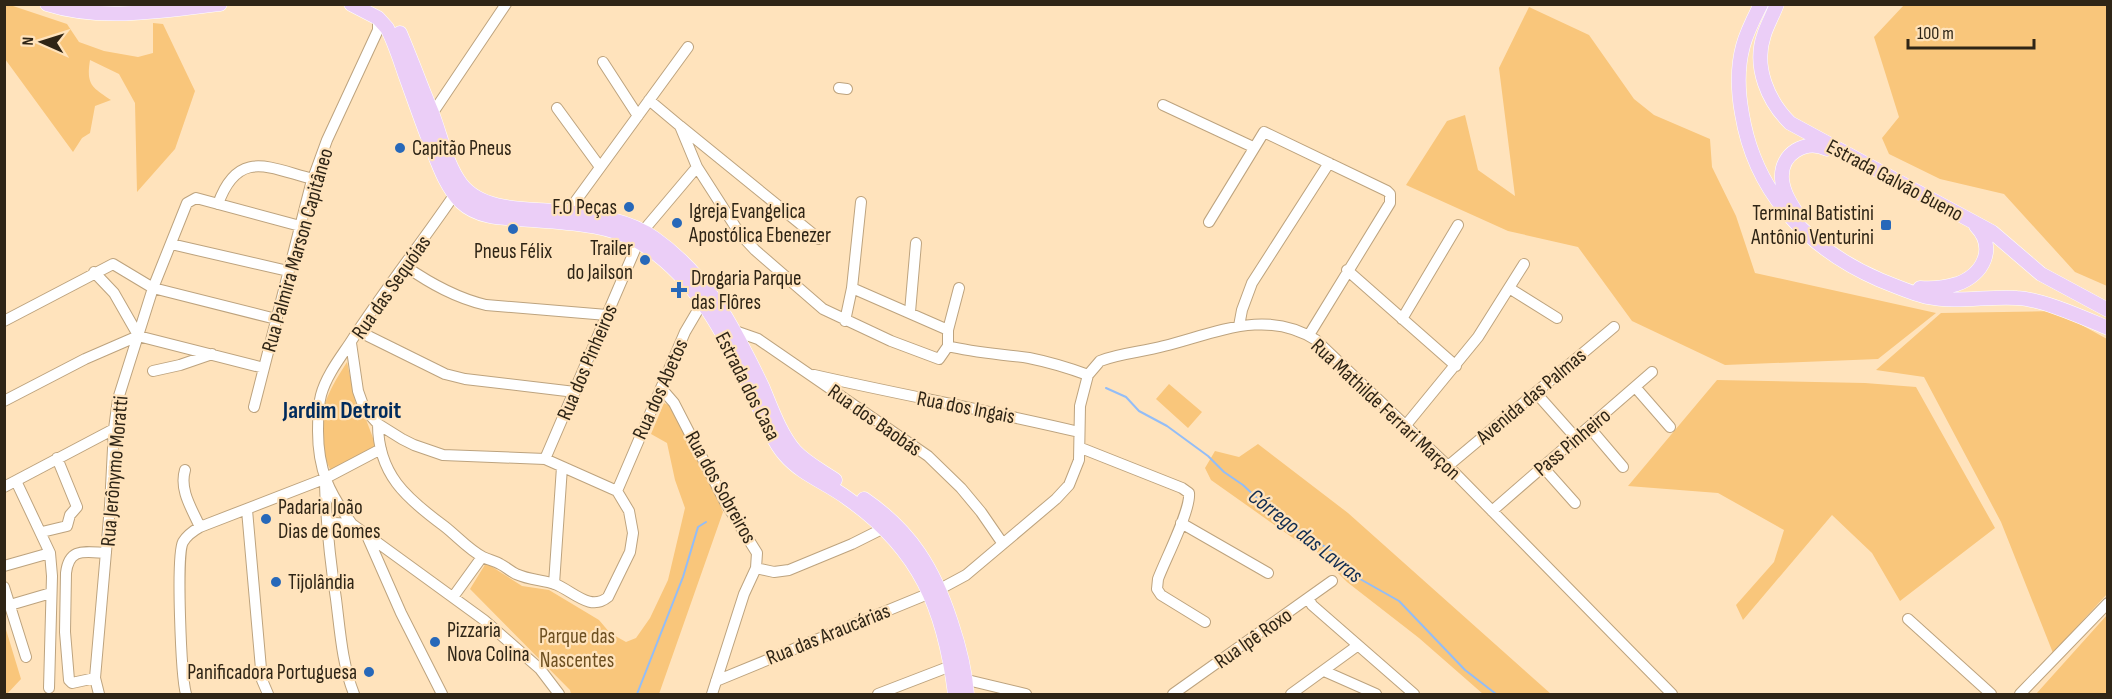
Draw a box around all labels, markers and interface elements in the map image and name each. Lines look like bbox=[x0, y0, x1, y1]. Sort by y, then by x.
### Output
north arrow bbox=[12, 12, 72, 72]
scale bar bbox=[1908, 12, 2034, 50]
text: 100 m bbox=[1917, 23, 1954, 44]
text: N bbox=[19, 37, 38, 46]
street label: Estrada Galvão Bueno bbox=[1822, 134, 1967, 227]
place label: Capitão Pneus bbox=[412, 136, 512, 161]
marker: Capitão Pneus bbox=[393, 141, 407, 155]
street label: Rua Palmira Marson Capitâneo bbox=[256, 145, 339, 355]
place label: F.O Peças bbox=[552, 195, 617, 220]
place label: Igreja Evangelica Apostólica Ebenezer bbox=[688, 199, 831, 248]
marker: F.O Peças bbox=[622, 200, 636, 214]
place label: Terminal Batistini Antônio Venturini bbox=[1750, 201, 1874, 250]
marker: Igreja Evangelica Apostólica Ebenezer bbox=[670, 216, 684, 230]
marker: Terminal Batistini Antônio Venturini bbox=[1879, 218, 1893, 232]
marker: Pneus Félix bbox=[506, 222, 520, 236]
street label: Rua das Sequóias bbox=[347, 231, 436, 344]
place label: Trailer do Jailson bbox=[567, 236, 633, 285]
place label: Pneus Félix bbox=[474, 239, 552, 264]
marker: Trailer do Jailson bbox=[638, 253, 652, 267]
place label: Drogaria Parque das Flôres bbox=[691, 266, 802, 315]
marker: Drogaria Parque das Flôres bbox=[672, 283, 686, 297]
street label: Rua dos Pinheiros bbox=[552, 301, 623, 424]
street label: Estrada dos Casa bbox=[710, 328, 786, 445]
street label: Rua Mathilde Ferrari Marçon bbox=[1306, 334, 1466, 485]
street label: Rua dos Abetos bbox=[627, 335, 694, 443]
street label: Avenida das Palmas bbox=[1471, 343, 1591, 450]
street label: Rua dos Baobás bbox=[823, 379, 926, 462]
street label: Rua dos Ingais bbox=[915, 386, 1017, 429]
street label: Rua Jerônymo Moratti bbox=[95, 395, 134, 547]
district label: Jardim Detroit bbox=[282, 396, 401, 425]
street label: Pass Pinheiro bbox=[1529, 403, 1616, 482]
street label: Rua dos Sobreiros bbox=[679, 427, 762, 548]
water label: Córrego das Lavras bbox=[1242, 483, 1368, 589]
place label: Padaria João Dias de Gomes bbox=[278, 495, 380, 544]
marker: Padaria João Dias de Gomes bbox=[259, 512, 273, 526]
place label: Tijolândia bbox=[288, 570, 355, 595]
marker: Tijolândia bbox=[269, 575, 283, 589]
street label: Rua das Araucárias bbox=[763, 598, 894, 671]
street label: Rua Ipê Roxo bbox=[1210, 603, 1297, 674]
place label: Pizzaria Nova Colina bbox=[447, 618, 530, 667]
park label: Parque das Nascentes bbox=[539, 624, 615, 673]
marker: Pizzaria Nova Colina bbox=[428, 635, 442, 649]
place label: Panificadora Portuguesa bbox=[187, 660, 357, 685]
marker: Panificadora Portuguesa bbox=[362, 665, 376, 679]

